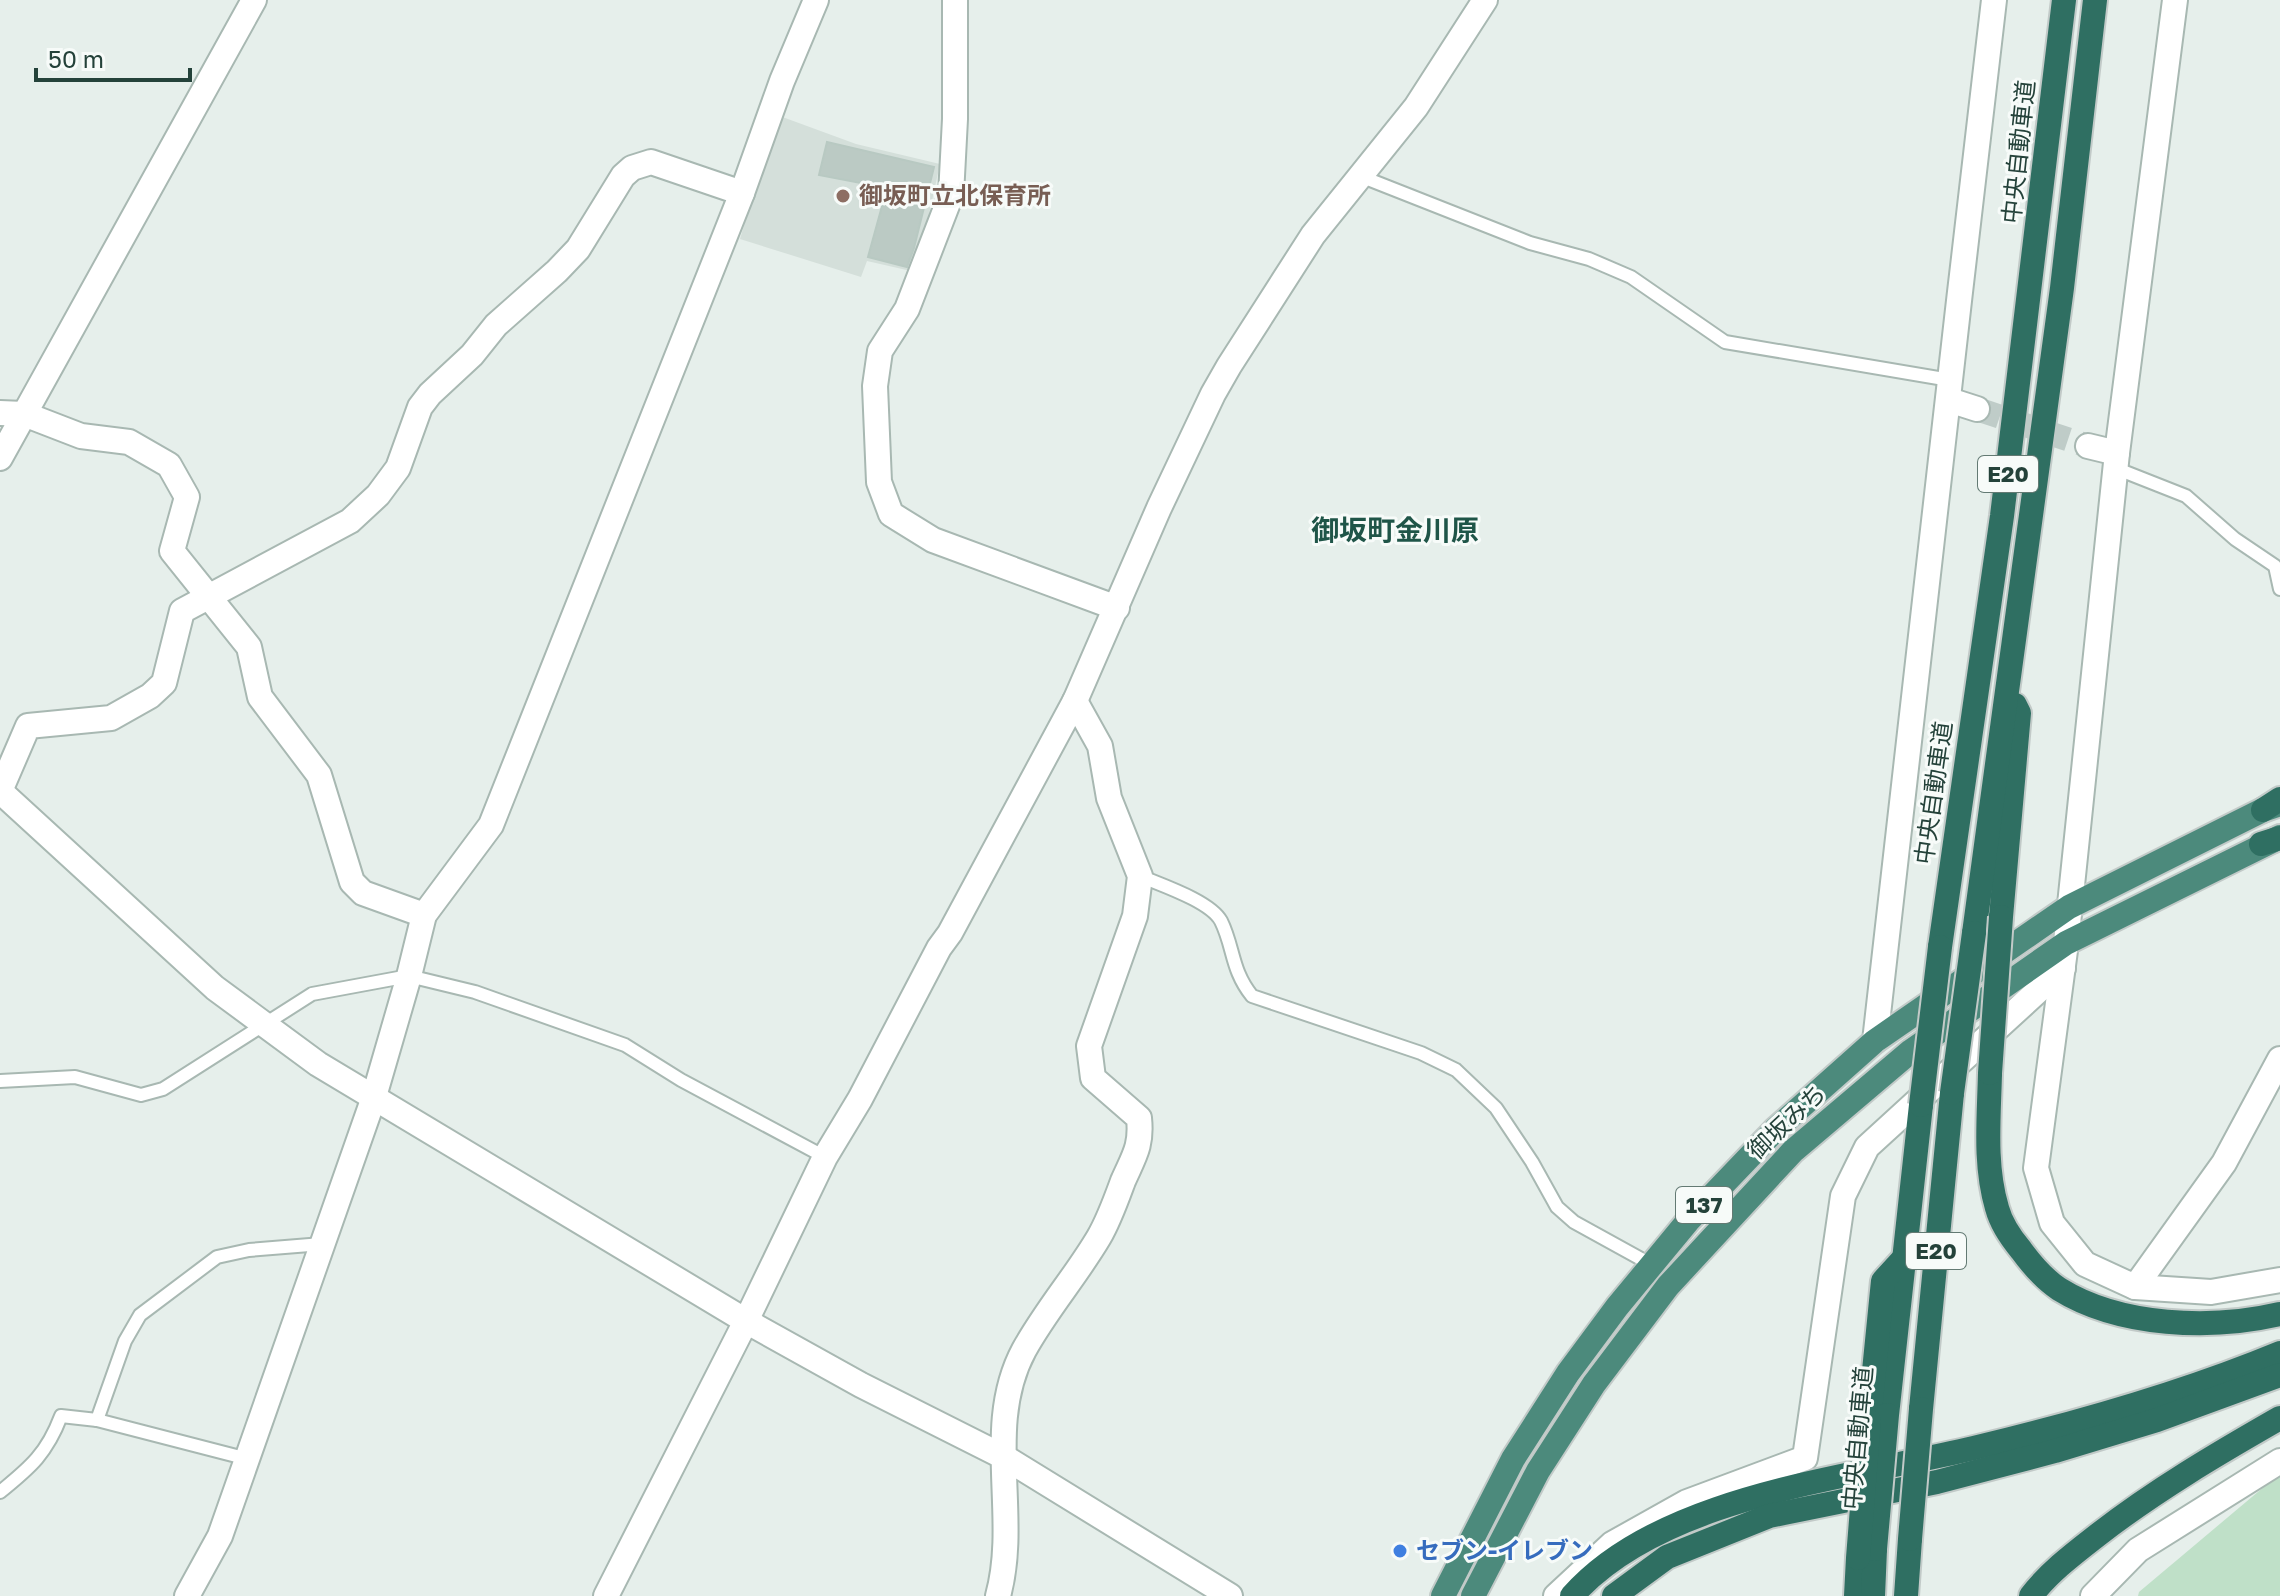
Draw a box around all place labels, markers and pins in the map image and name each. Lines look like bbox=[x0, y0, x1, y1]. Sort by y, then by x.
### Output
place label: 御坂町立北保育所 bbox=[859, 180, 1051, 209]
marker: 御坂町立北保育所 bbox=[834, 187, 852, 205]
place label: セブン-イレブン bbox=[1416, 1535, 1593, 1564]
marker: セブン-イレブン bbox=[1391, 1542, 1409, 1560]

